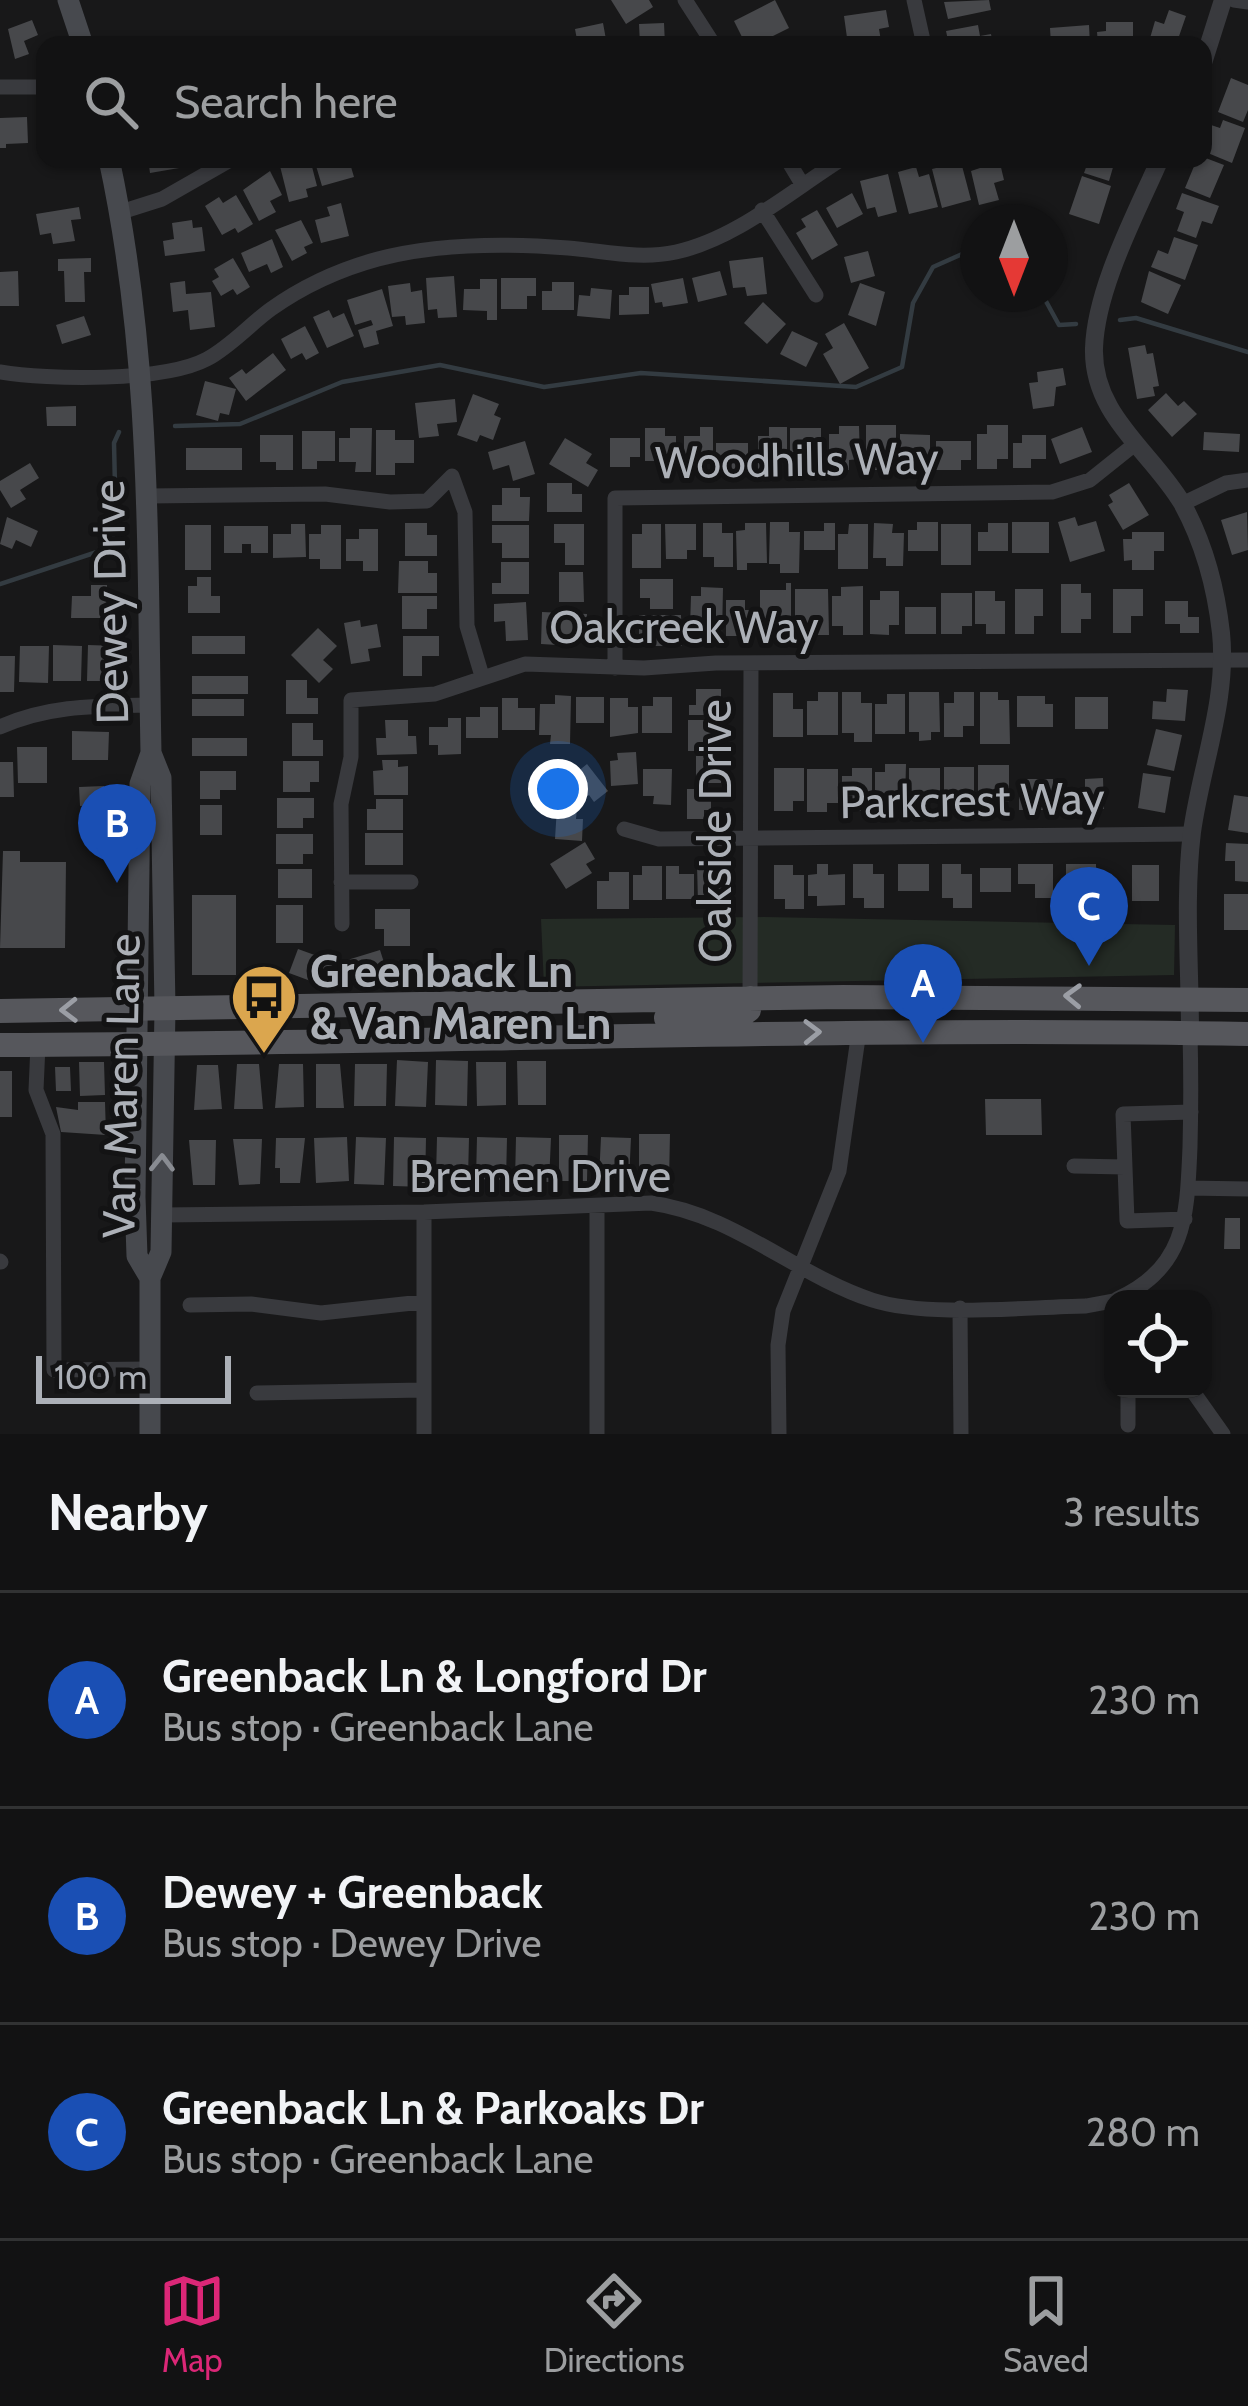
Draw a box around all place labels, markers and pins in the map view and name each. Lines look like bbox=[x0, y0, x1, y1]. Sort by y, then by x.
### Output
pin: B bbox=[78, 784, 156, 883]
pin: C bbox=[1050, 867, 1128, 966]
place label: Greenback Ln & Van Maren Ln bbox=[310, 944, 611, 1050]
pin: A bbox=[884, 944, 962, 1043]
bus stop icon: Greenback Ln & Van Maren Ln bbox=[229, 962, 299, 1056]

